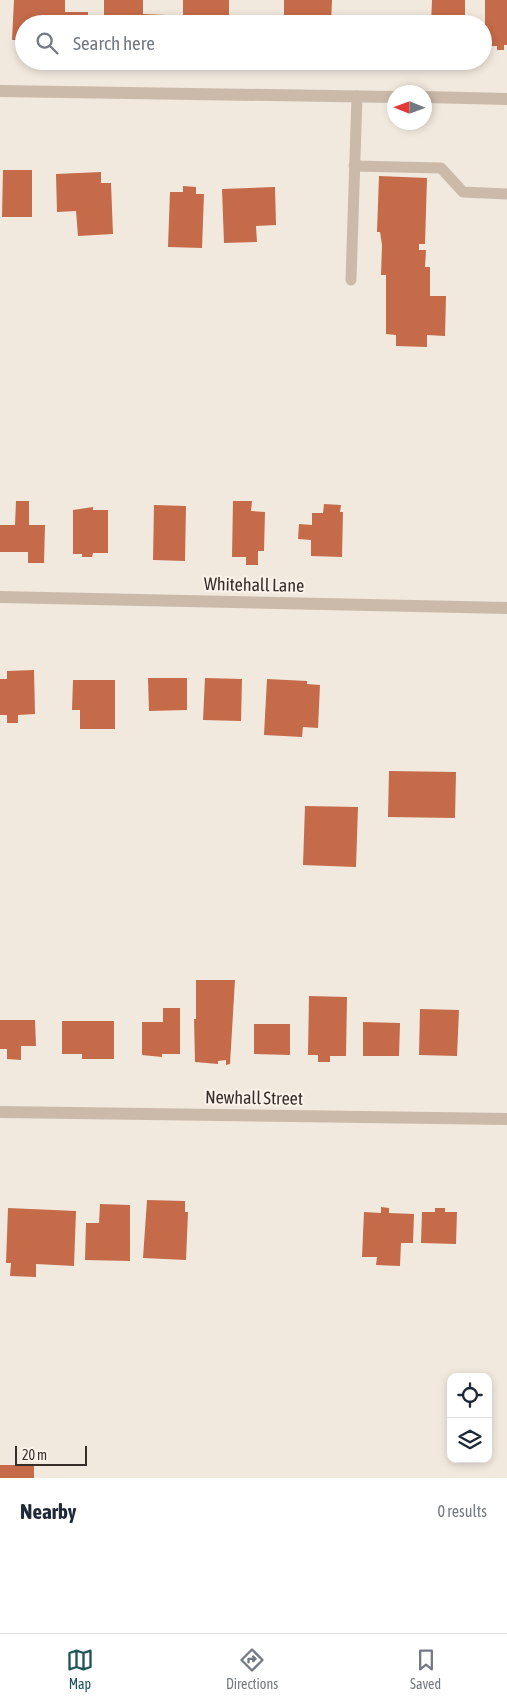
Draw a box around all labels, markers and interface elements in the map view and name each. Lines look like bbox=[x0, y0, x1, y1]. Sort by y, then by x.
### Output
search box bbox=[15, 15, 492, 70]
icon: search bbox=[33, 29, 61, 57]
text: Search here bbox=[73, 32, 155, 54]
north arrow bbox=[387, 85, 432, 130]
street label: Whitehall Lane bbox=[204, 573, 304, 596]
street label: Newhall Street bbox=[205, 1086, 303, 1109]
map controls bbox=[447, 1373, 492, 1463]
button: locate bbox=[447, 1373, 492, 1418]
button: layers bbox=[447, 1418, 492, 1463]
scale bar bbox=[15, 1443, 88, 1466]
text: 20 m bbox=[22, 1447, 47, 1463]
text: Nearby bbox=[20, 1499, 76, 1523]
text: 0 results bbox=[437, 1502, 487, 1520]
tab: Map bbox=[66, 1646, 94, 1692]
tab: Directions bbox=[226, 1646, 278, 1692]
tab: Saved bbox=[410, 1646, 441, 1692]

